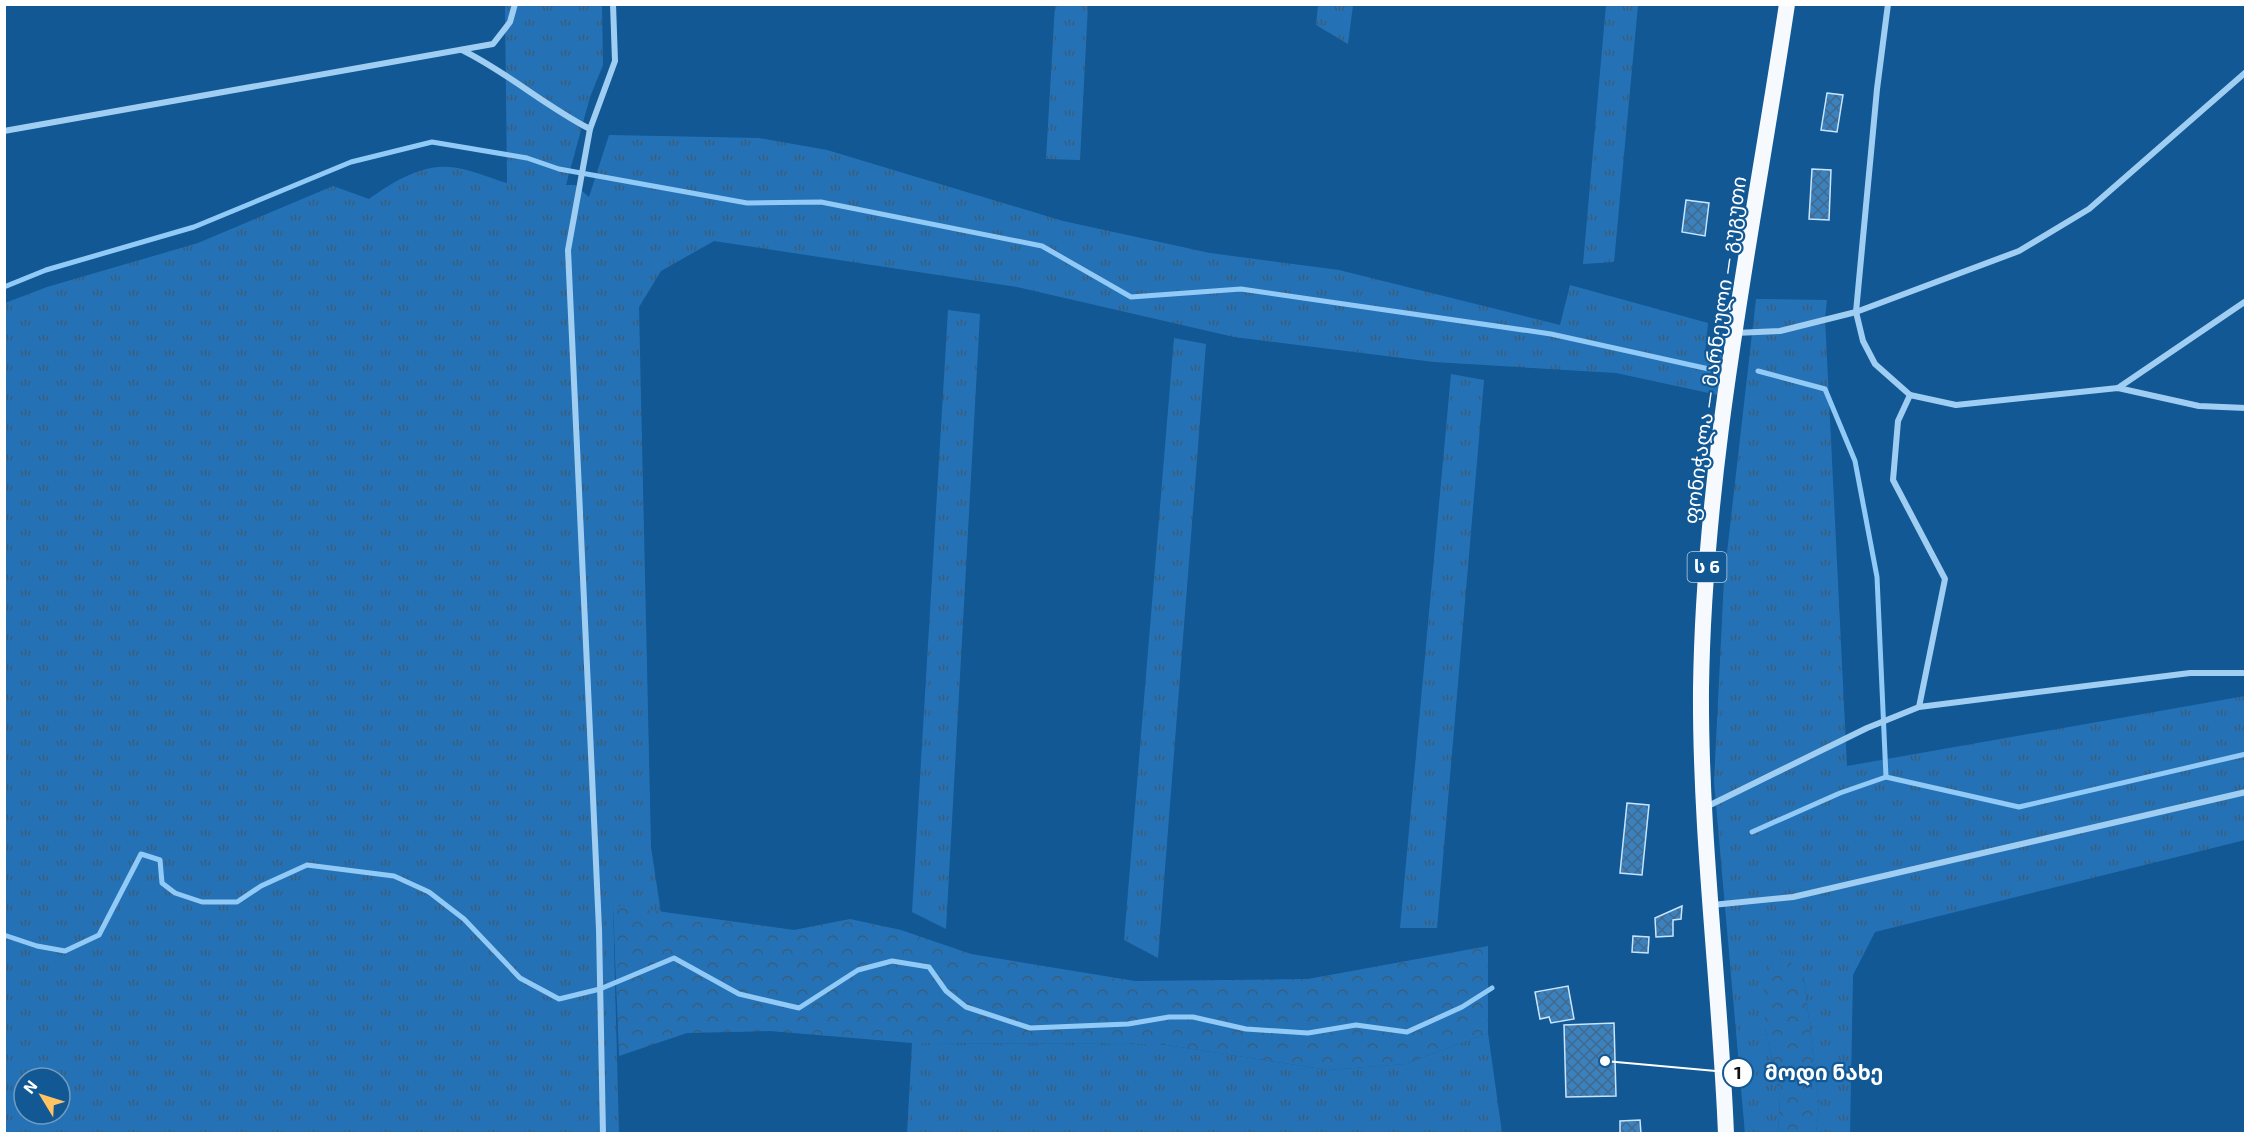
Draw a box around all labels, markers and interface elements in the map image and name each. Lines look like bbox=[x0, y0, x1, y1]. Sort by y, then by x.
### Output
street label: ფონიჭალა — მარნეული — გუგუთი bbox=[1678, 174, 1752, 526]
road number: ს 6 bbox=[1688, 552, 1726, 582]
callout: მოდი ნახე bbox=[1723, 1053, 1895, 1092]
text: მოდი ნახე bbox=[1765, 1059, 1883, 1086]
text: 1 bbox=[1734, 1061, 1742, 1083]
north arrow bbox=[12, 1066, 72, 1126]
text: N bbox=[19, 1076, 41, 1097]

